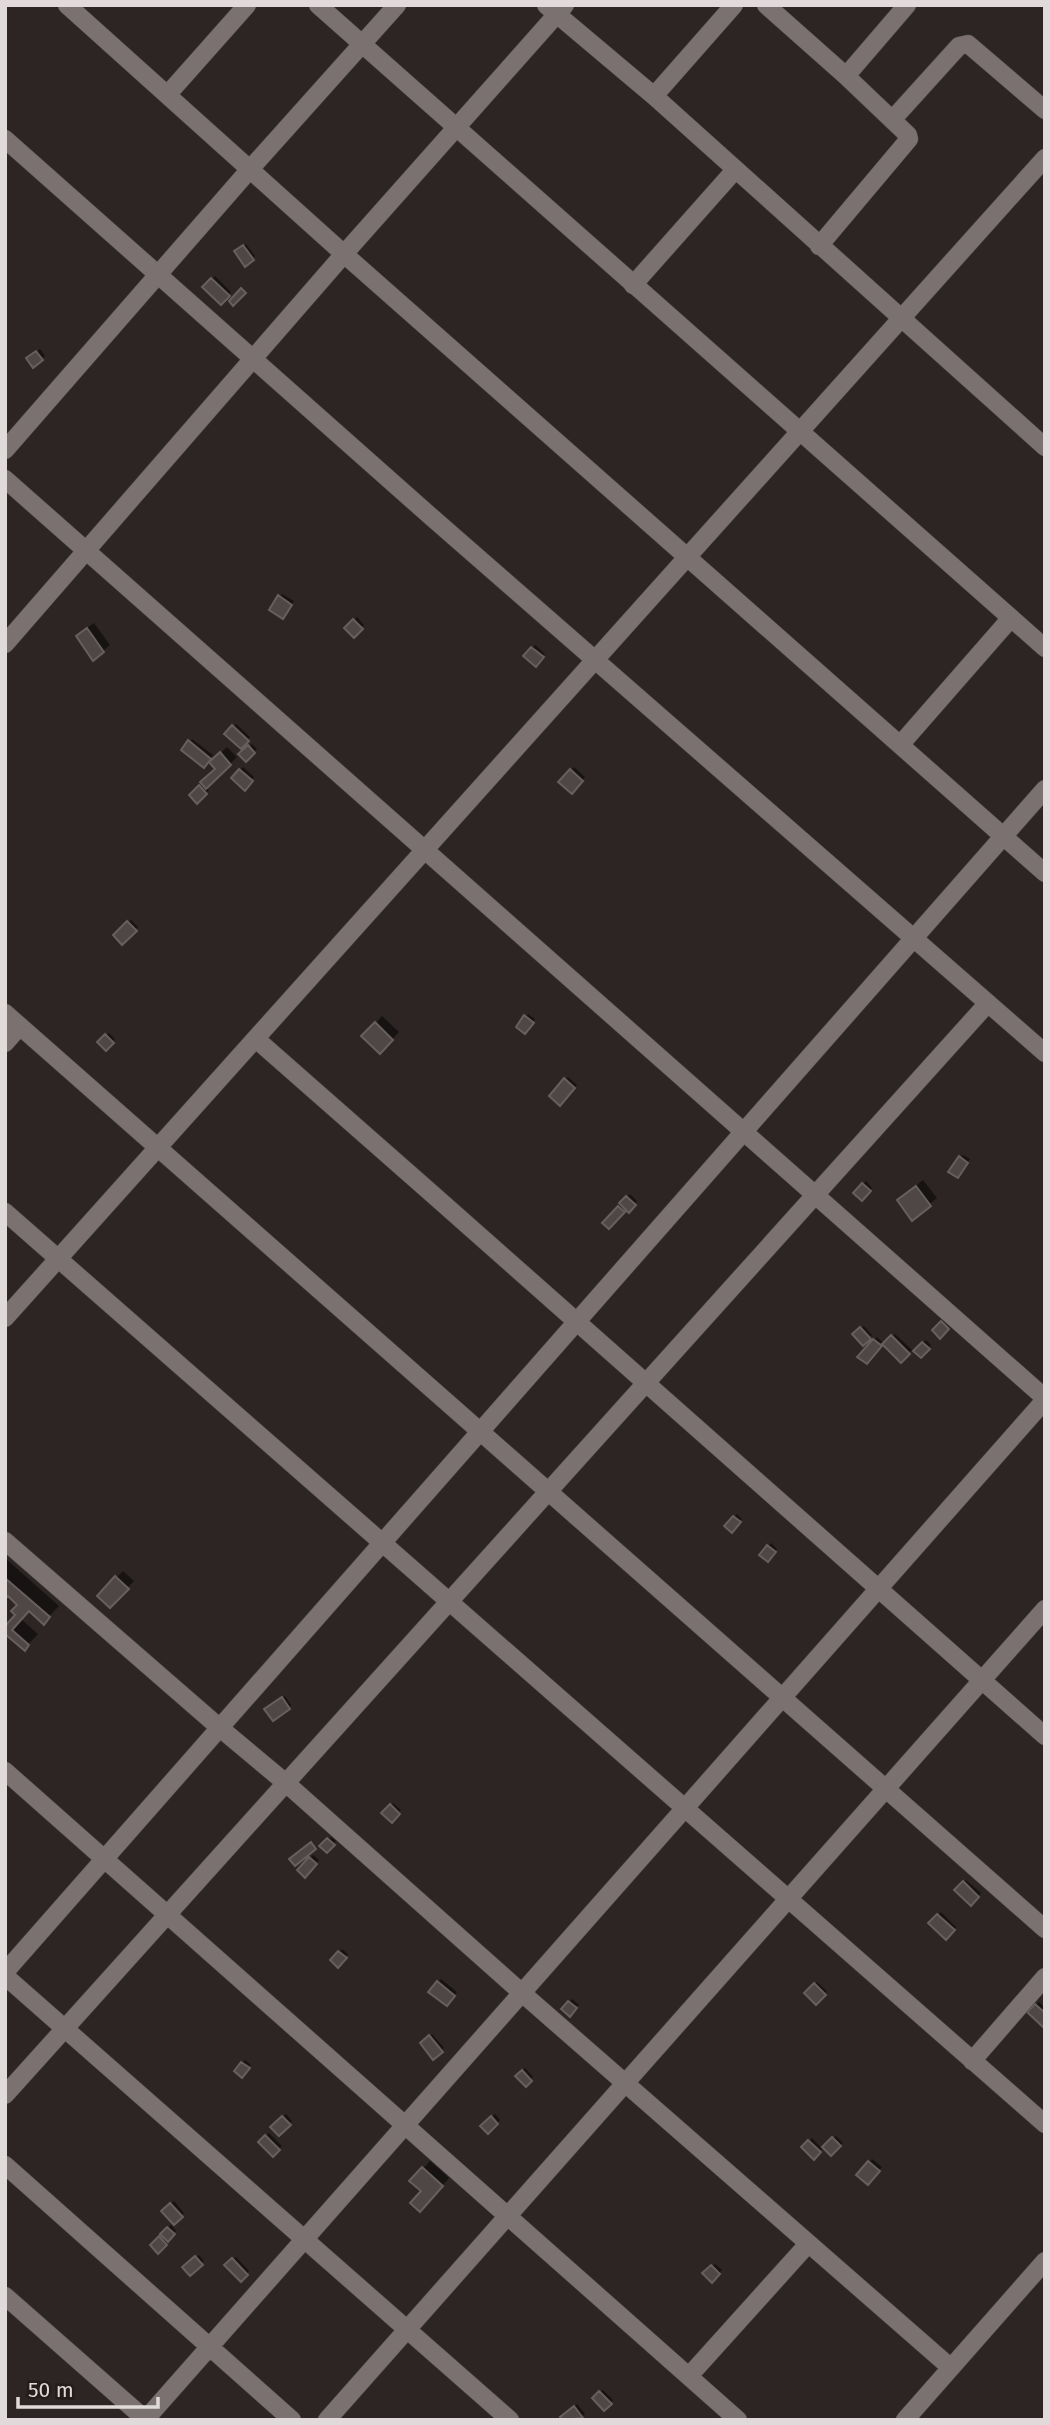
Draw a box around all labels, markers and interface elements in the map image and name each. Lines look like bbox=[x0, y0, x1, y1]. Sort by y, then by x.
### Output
scale bar bbox=[18, 2366, 158, 2410]
text: 50 m bbox=[28, 2377, 74, 2403]

